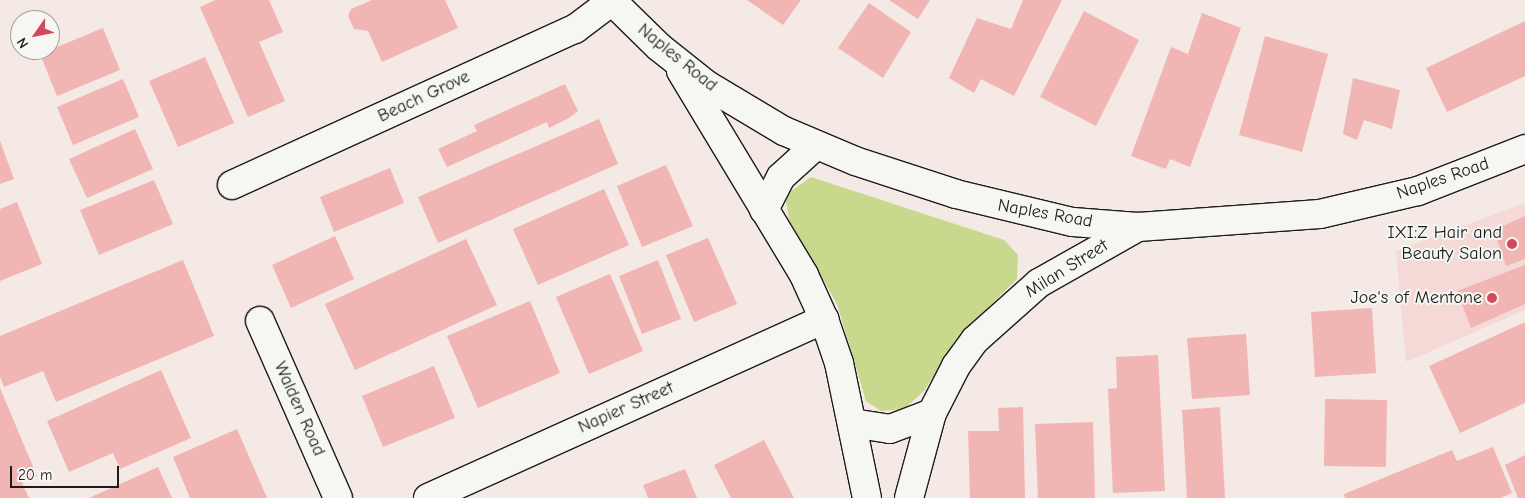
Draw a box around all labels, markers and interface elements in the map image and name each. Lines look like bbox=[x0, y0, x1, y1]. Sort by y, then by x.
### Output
north arrow bbox=[10, 10, 60, 60]
street label: Naples Road bbox=[633, 19, 721, 97]
text: N bbox=[13, 34, 32, 51]
street label: Beach Grove bbox=[375, 66, 473, 128]
street label: Naples Road bbox=[1394, 153, 1492, 205]
street label: Naples Road bbox=[996, 195, 1094, 233]
place label: IXI:Z Hair and Beauty Salon bbox=[1387, 223, 1502, 266]
street label: Milan Street bbox=[1022, 235, 1112, 303]
marker: IXI:Z Hair and Beauty Salon bbox=[1506, 238, 1518, 250]
place label: Joe's of Mentone bbox=[1351, 287, 1482, 309]
marker: Joe's of Mentone bbox=[1486, 292, 1498, 304]
street label: Walden Road bbox=[269, 358, 329, 460]
street label: Napier Street bbox=[575, 377, 677, 439]
scale bar bbox=[12, 456, 121, 488]
text: 20 m bbox=[18, 466, 52, 484]

